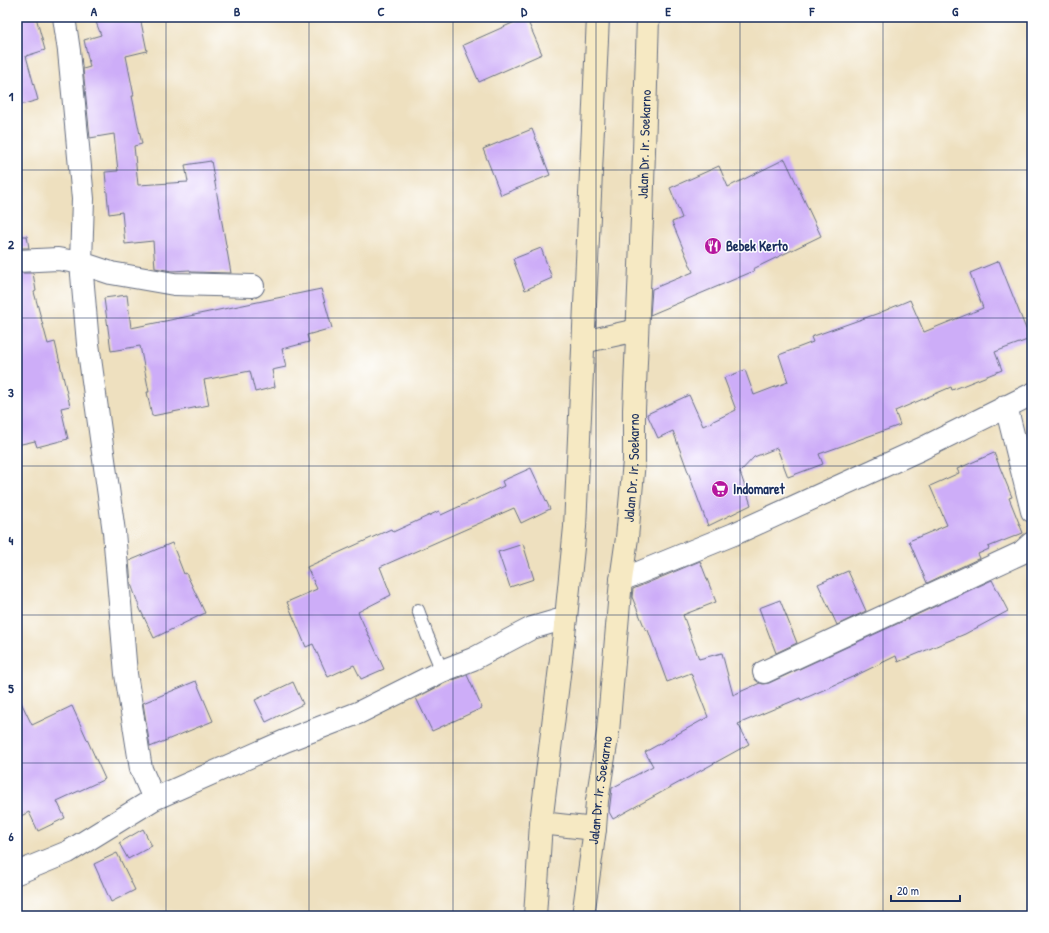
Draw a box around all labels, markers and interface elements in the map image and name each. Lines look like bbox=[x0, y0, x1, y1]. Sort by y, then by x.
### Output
text: A bbox=[91, 2, 98, 20]
text: B bbox=[234, 2, 241, 20]
text: C bbox=[377, 2, 385, 20]
text: D bbox=[521, 2, 528, 20]
text: E bbox=[665, 2, 671, 20]
text: F bbox=[809, 2, 816, 20]
text: G bbox=[952, 2, 959, 20]
text: 1 bbox=[9, 87, 14, 105]
street label: Jalan Dr. Ir. Soekarno bbox=[633, 89, 655, 199]
text: 2 bbox=[8, 235, 15, 253]
restaurant icon: Bebek Kerto bbox=[703, 236, 723, 256]
place label: Bebek Kerto bbox=[726, 236, 788, 255]
text: 3 bbox=[8, 383, 14, 401]
street label: Jalan Dr. Ir. Soekarno bbox=[618, 413, 643, 523]
supermarket icon: Indomaret bbox=[710, 479, 730, 499]
place label: Indomaret bbox=[733, 479, 786, 498]
text: 4 bbox=[9, 531, 14, 549]
text: 5 bbox=[8, 679, 14, 697]
street label: Jalan Dr. Ir. Soekarno bbox=[583, 734, 616, 845]
text: 6 bbox=[8, 827, 14, 845]
scale bar bbox=[891, 877, 960, 903]
text: 20 m bbox=[897, 882, 919, 899]

